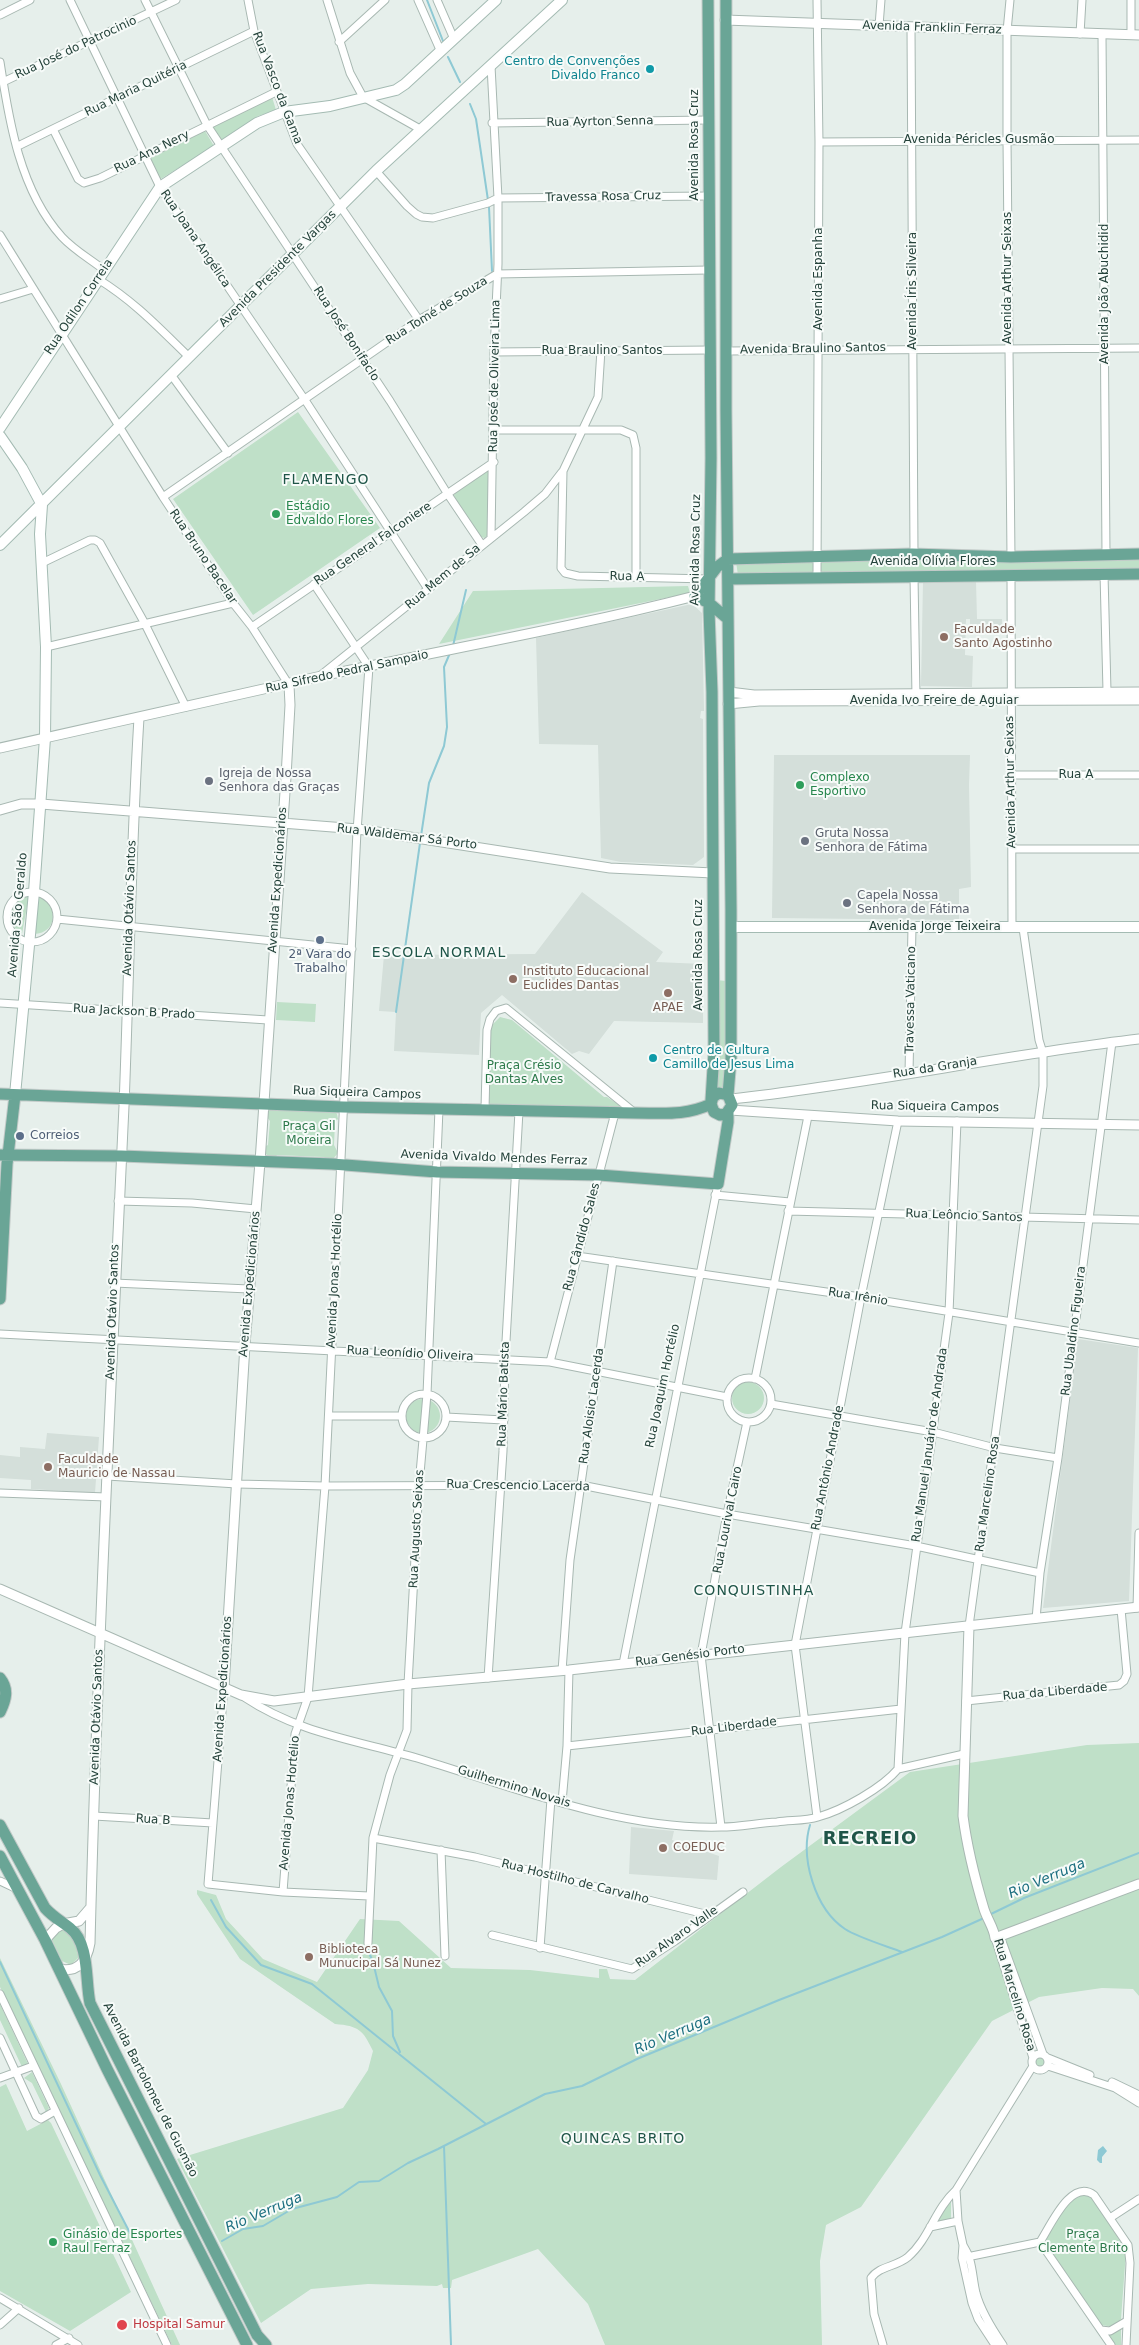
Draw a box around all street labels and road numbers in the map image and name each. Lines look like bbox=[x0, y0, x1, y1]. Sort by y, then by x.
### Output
street label: Rua José do Patrocinio bbox=[13, 13, 139, 83]
street label: Avenida Franklin Ferraz bbox=[862, 18, 1002, 38]
street label: Rua Vasco da Gama bbox=[249, 30, 305, 146]
street label: Rua Maria Quitéria bbox=[83, 58, 189, 120]
street label: Avenida Rosa Cruz bbox=[688, 89, 702, 201]
street label: Rua Ayrton Senna bbox=[546, 114, 654, 130]
street label: Rua Ana Nery bbox=[112, 128, 192, 176]
street label: Avenida Péricles Gusmão bbox=[903, 133, 1055, 147]
street label: Rua Joana Angélica bbox=[157, 187, 233, 291]
street label: Travessa Rosa Cruz bbox=[545, 189, 661, 205]
street label: Avenida Presidente Vargas bbox=[217, 208, 339, 330]
street label: Avenida Arthur Seixas bbox=[1001, 212, 1015, 344]
street label: Avenida João Abuchidid bbox=[1098, 224, 1112, 364]
street label: Avenida Espanha bbox=[812, 227, 826, 331]
street label: Avenida Íris Silveira bbox=[906, 232, 920, 350]
street label: Rua Odilon Correia bbox=[42, 256, 116, 358]
street label: Rua Tomé de Souza bbox=[384, 274, 490, 348]
street label: Rua José Bonifaclo bbox=[310, 284, 382, 384]
street label: Rua José de Oliveira Lima bbox=[486, 299, 504, 453]
street label: Avenida Braulino Santos bbox=[740, 341, 886, 357]
street label: Rua Braulino Santos bbox=[541, 344, 663, 358]
street label: Avenida Rosa Cruz bbox=[688, 494, 704, 606]
street label: Rua General Falconiere bbox=[312, 499, 434, 589]
street label: Rua Bruno Bacelar bbox=[166, 507, 240, 607]
street label: Rua Mem de Sa bbox=[403, 541, 483, 613]
street label: Avenida Olívia Flores bbox=[870, 555, 996, 569]
street label: Rua A bbox=[609, 569, 645, 585]
street label: Rua Sifredo Pedral Sampaio bbox=[264, 648, 430, 696]
street label: Avenida Ivo Freire de Aguiar bbox=[850, 694, 1018, 708]
street label: Avenida Arthur Seixas bbox=[1003, 716, 1019, 848]
street label: Rua A bbox=[1059, 768, 1093, 782]
street label: Avenida Expedicionários bbox=[266, 806, 290, 954]
street label: Rua Waldemar Sá Porto bbox=[336, 821, 478, 853]
street label: Avenida Otávio Santos bbox=[120, 840, 140, 976]
street label: Avenida São Geraldo bbox=[5, 852, 31, 978]
street label: Avenida Rosa Cruz bbox=[692, 899, 706, 1011]
street label: Avenida Jorge Teixeira bbox=[869, 920, 1001, 934]
street label: Travessa Vaticano bbox=[903, 946, 919, 1054]
street label: Rua Jackson B Prado bbox=[73, 1002, 195, 1022]
street label: Rua da Granja bbox=[892, 1054, 978, 1082]
street label: Rua Siqueira Campos bbox=[293, 1084, 421, 1102]
street label: Rua Siqueira Campos bbox=[871, 1099, 999, 1115]
street label: Avenida Vivaldo Mendes Ferraz bbox=[400, 1148, 588, 1168]
street label: Rua Cândido Sales bbox=[561, 1181, 603, 1293]
street label: Rua Leôncio Santos bbox=[905, 1207, 1023, 1225]
street label: Avenida Expedicionários bbox=[236, 1210, 264, 1358]
street label: Avenida Jonas Hortélio bbox=[324, 1213, 346, 1349]
street label: Avenida Otávio Santos bbox=[103, 1244, 123, 1380]
street label: Rua Ubaldino Figueira bbox=[1059, 1265, 1089, 1397]
street label: Rua Irênio bbox=[827, 1285, 889, 1309]
street label: Rua Joaquim Hortélio bbox=[643, 1323, 683, 1449]
street label: Rua Mário Batista bbox=[495, 1341, 513, 1447]
street label: Rua Leonídio Oliveira bbox=[346, 1343, 474, 1365]
street label: Rua Aloisio Lacerda bbox=[577, 1347, 607, 1465]
street label: Rua Manuel Januário de Andrada bbox=[909, 1347, 951, 1543]
street label: Rua Antônio Andrade bbox=[809, 1404, 847, 1532]
street label: Rua Marcelino Rosa bbox=[973, 1435, 1003, 1553]
street label: Rua Lourival Cairo bbox=[711, 1465, 745, 1575]
street label: Rua Augusto Seixas bbox=[407, 1469, 427, 1589]
street label: Rua Crescencio Lacerda bbox=[446, 1478, 590, 1494]
street label: Avenida Expedicionários bbox=[211, 1615, 235, 1763]
street label: Rua Genésio Porto bbox=[634, 1642, 746, 1670]
street label: Avenida Otávio Santos bbox=[87, 1649, 107, 1785]
street label: Rua da Liberdade bbox=[1002, 1680, 1108, 1704]
street label: Rua Liberdade bbox=[690, 1715, 778, 1739]
street label: Avenida Jonas Hortélio bbox=[277, 1735, 303, 1871]
street label: Guilhermino Novais bbox=[456, 1763, 572, 1811]
street label: Rua B bbox=[135, 1812, 171, 1828]
street label: Rua Hostilho de Carvalho bbox=[500, 1857, 650, 1907]
street label: Rua Alvaro Valle bbox=[633, 1903, 721, 1971]
street label: Rua Marcelino Rosa bbox=[990, 1937, 1038, 2053]
street label: Avenida Bartolomeu de Gusmão bbox=[100, 2000, 200, 2180]

